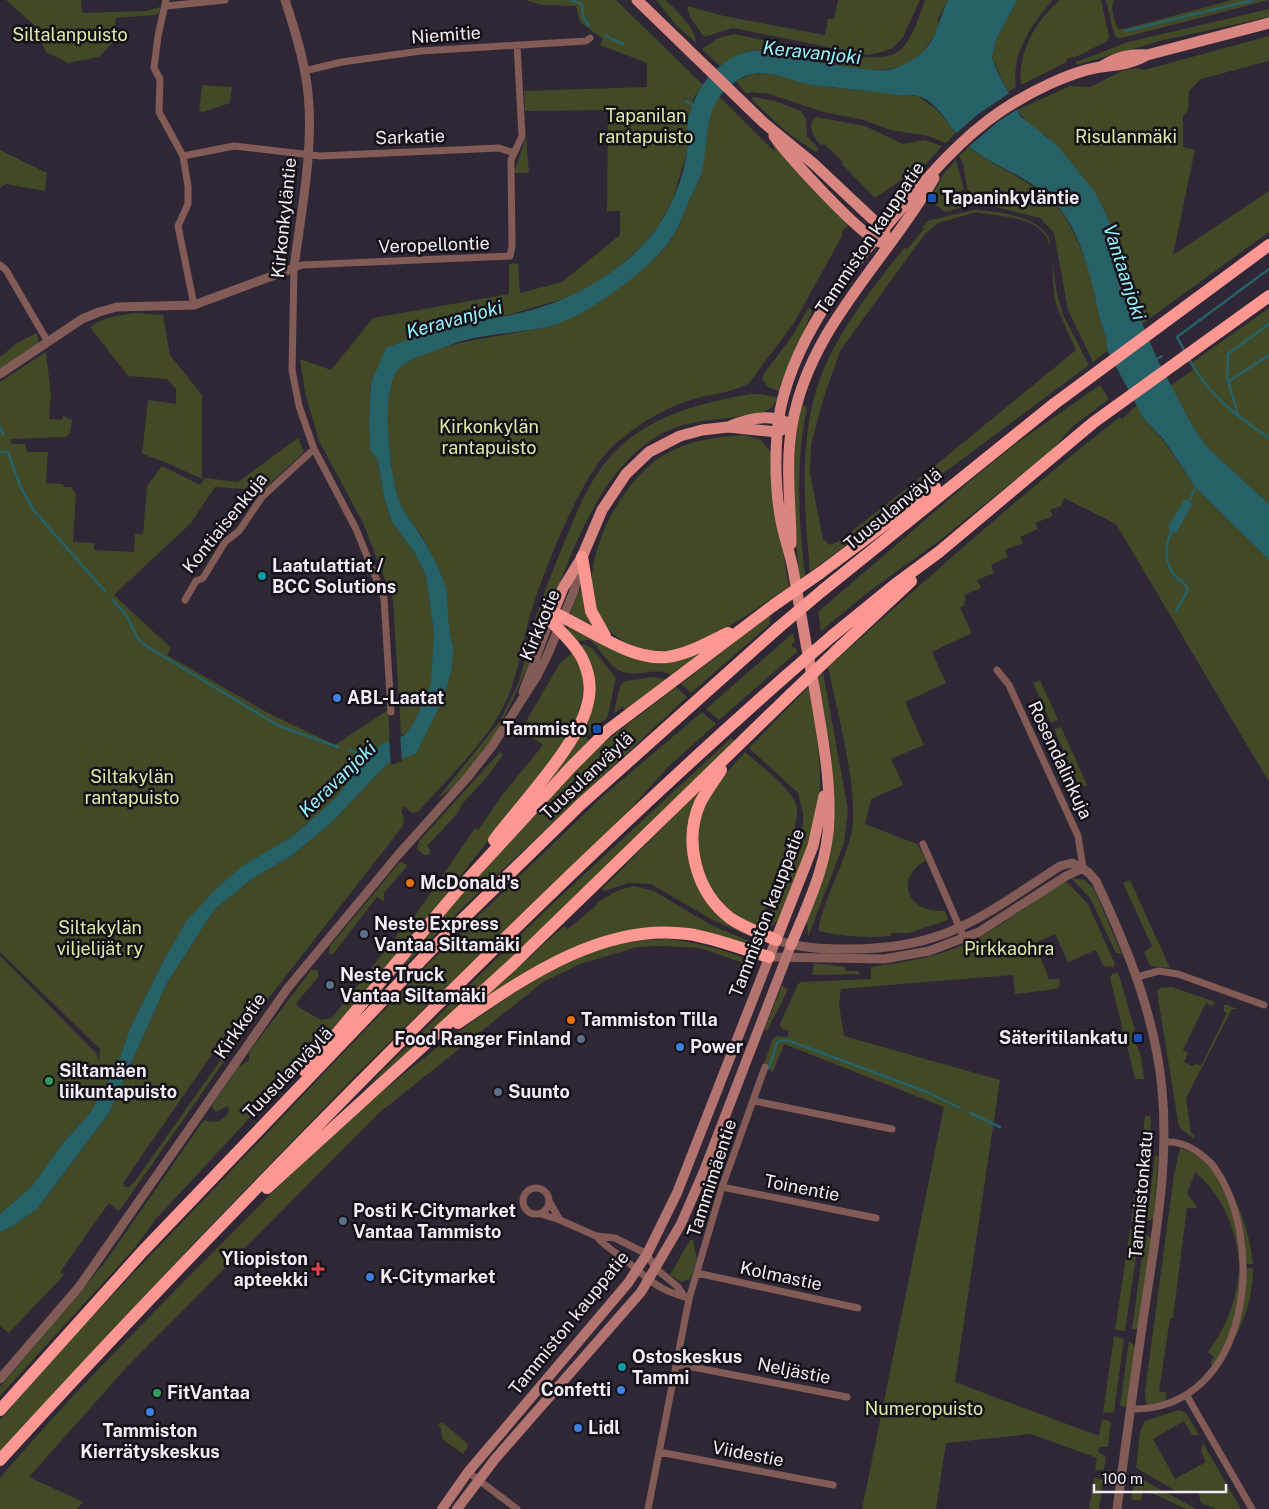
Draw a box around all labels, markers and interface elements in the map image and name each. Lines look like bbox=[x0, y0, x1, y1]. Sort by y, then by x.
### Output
street label: Niemitie bbox=[410, 22, 482, 47]
park label: Siltalanpuisto bbox=[12, 24, 128, 45]
water label: Keravanjoki bbox=[762, 36, 863, 68]
park label: Tapanilan rantapuisto bbox=[598, 105, 694, 147]
street label: Sarkatie bbox=[375, 125, 445, 148]
park label: Risulanmäki bbox=[1075, 126, 1177, 147]
street label: Kirkonkyläntie bbox=[267, 157, 300, 279]
street label: Tammiston kauppatie bbox=[811, 158, 928, 318]
place label: Tapaninkyläntie bbox=[942, 187, 1079, 208]
marker: Tapaninkyläntie bbox=[926, 192, 938, 204]
water label: Vantaanjoki bbox=[1099, 221, 1151, 323]
street label: Veropellontie bbox=[378, 232, 490, 257]
water label: Keravanjoki bbox=[403, 296, 505, 342]
park label: Kirkonkylän rantapuisto bbox=[439, 416, 539, 458]
street label: Tuusulanväylä bbox=[840, 463, 946, 554]
street label: Kontiaisenkuja bbox=[178, 468, 271, 577]
place label: Laatulattiat / BCC Solutions bbox=[272, 555, 396, 597]
marker: Laatulattiat / BCC Solutions bbox=[256, 570, 268, 582]
street label: Kirkkotie bbox=[515, 586, 564, 663]
place label: ABL-Laatat bbox=[347, 687, 444, 708]
marker: ABL-Laatat bbox=[331, 692, 343, 704]
street label: Rosendalinkuja bbox=[1024, 697, 1097, 822]
place label: Tammisto bbox=[503, 718, 587, 739]
marker: Tammisto bbox=[591, 723, 603, 735]
street label: Tuusulanväylä bbox=[536, 727, 637, 824]
water label: Keravanjoki bbox=[294, 737, 380, 821]
park label: Siltakylän rantapuisto bbox=[84, 766, 180, 808]
street label: Tammiston kauppatie bbox=[725, 826, 808, 1000]
place label: McDonald's bbox=[420, 872, 519, 893]
marker: McDonald's bbox=[404, 877, 416, 889]
place label: Neste Express Vantaa Siltamäki bbox=[374, 913, 520, 955]
park label: Siltakylän viljelijät ry bbox=[57, 917, 144, 959]
marker: Neste Express Vantaa Siltamäki bbox=[358, 928, 370, 940]
park label: Pirkkaohra bbox=[964, 938, 1054, 959]
place label: Neste Truck Vantaa Siltamäki bbox=[340, 964, 486, 1006]
marker: Neste Truck Vantaa Siltamäki bbox=[324, 979, 336, 991]
street label: Kirkkotie bbox=[209, 989, 270, 1062]
place label: Tammiston Tilla bbox=[581, 1009, 718, 1030]
marker: Tammiston Tilla bbox=[565, 1014, 577, 1026]
street label: Tuusulanväylä bbox=[239, 1023, 337, 1123]
place label: Säteritilankatu bbox=[999, 1027, 1128, 1048]
place label: Food Ranger Finland bbox=[394, 1028, 571, 1049]
marker: Säteritilankatu bbox=[1132, 1032, 1144, 1044]
marker: Food Ranger Finland bbox=[575, 1033, 587, 1045]
place label: Power bbox=[690, 1036, 744, 1057]
marker: Power bbox=[674, 1041, 686, 1053]
place label: Siltamäen liikuntapuisto bbox=[59, 1060, 177, 1102]
marker: Siltamäen liikuntapuisto bbox=[43, 1075, 55, 1087]
place label: Suunto bbox=[508, 1081, 570, 1102]
marker: Suunto bbox=[492, 1086, 504, 1098]
street label: Tammimäentie bbox=[683, 1116, 740, 1239]
street label: Tammistonkatu bbox=[1124, 1130, 1157, 1260]
street label: Toinentie bbox=[763, 1170, 842, 1205]
place label: Posti K-Citymarket Vantaa Tammisto bbox=[353, 1200, 516, 1242]
marker: Posti K-Citymarket Vantaa Tammisto bbox=[337, 1215, 349, 1227]
street label: Tammiston kauppatie bbox=[504, 1247, 633, 1399]
place label: Yliopiston apteekki bbox=[222, 1248, 308, 1290]
street label: Kolmastie bbox=[738, 1257, 824, 1294]
marker: Yliopiston apteekki bbox=[312, 1263, 324, 1275]
place label: K-Citymarket bbox=[380, 1266, 495, 1287]
marker: K-Citymarket bbox=[364, 1271, 376, 1283]
place label: Ostoskeskus Tammi bbox=[632, 1346, 742, 1388]
street label: Neljästie bbox=[756, 1353, 833, 1388]
marker: Ostoskeskus Tammi bbox=[616, 1361, 628, 1373]
place label: Confetti bbox=[541, 1379, 611, 1400]
place label: FitVantaa bbox=[167, 1382, 250, 1403]
marker: Confetti bbox=[615, 1384, 627, 1396]
marker: FitVantaa bbox=[151, 1387, 163, 1399]
park label: Numeropuisto bbox=[865, 1398, 983, 1419]
marker: Tammiston Kierrätyskeskus bbox=[144, 1406, 156, 1418]
place label: Lidl bbox=[588, 1417, 620, 1438]
place label: Tammiston Kierrätyskeskus bbox=[80, 1420, 220, 1462]
marker: Lidl bbox=[572, 1422, 584, 1434]
street label: Viidestie bbox=[710, 1436, 786, 1471]
scale bar bbox=[1094, 1462, 1226, 1494]
text: 100 m bbox=[1102, 1470, 1143, 1487]

